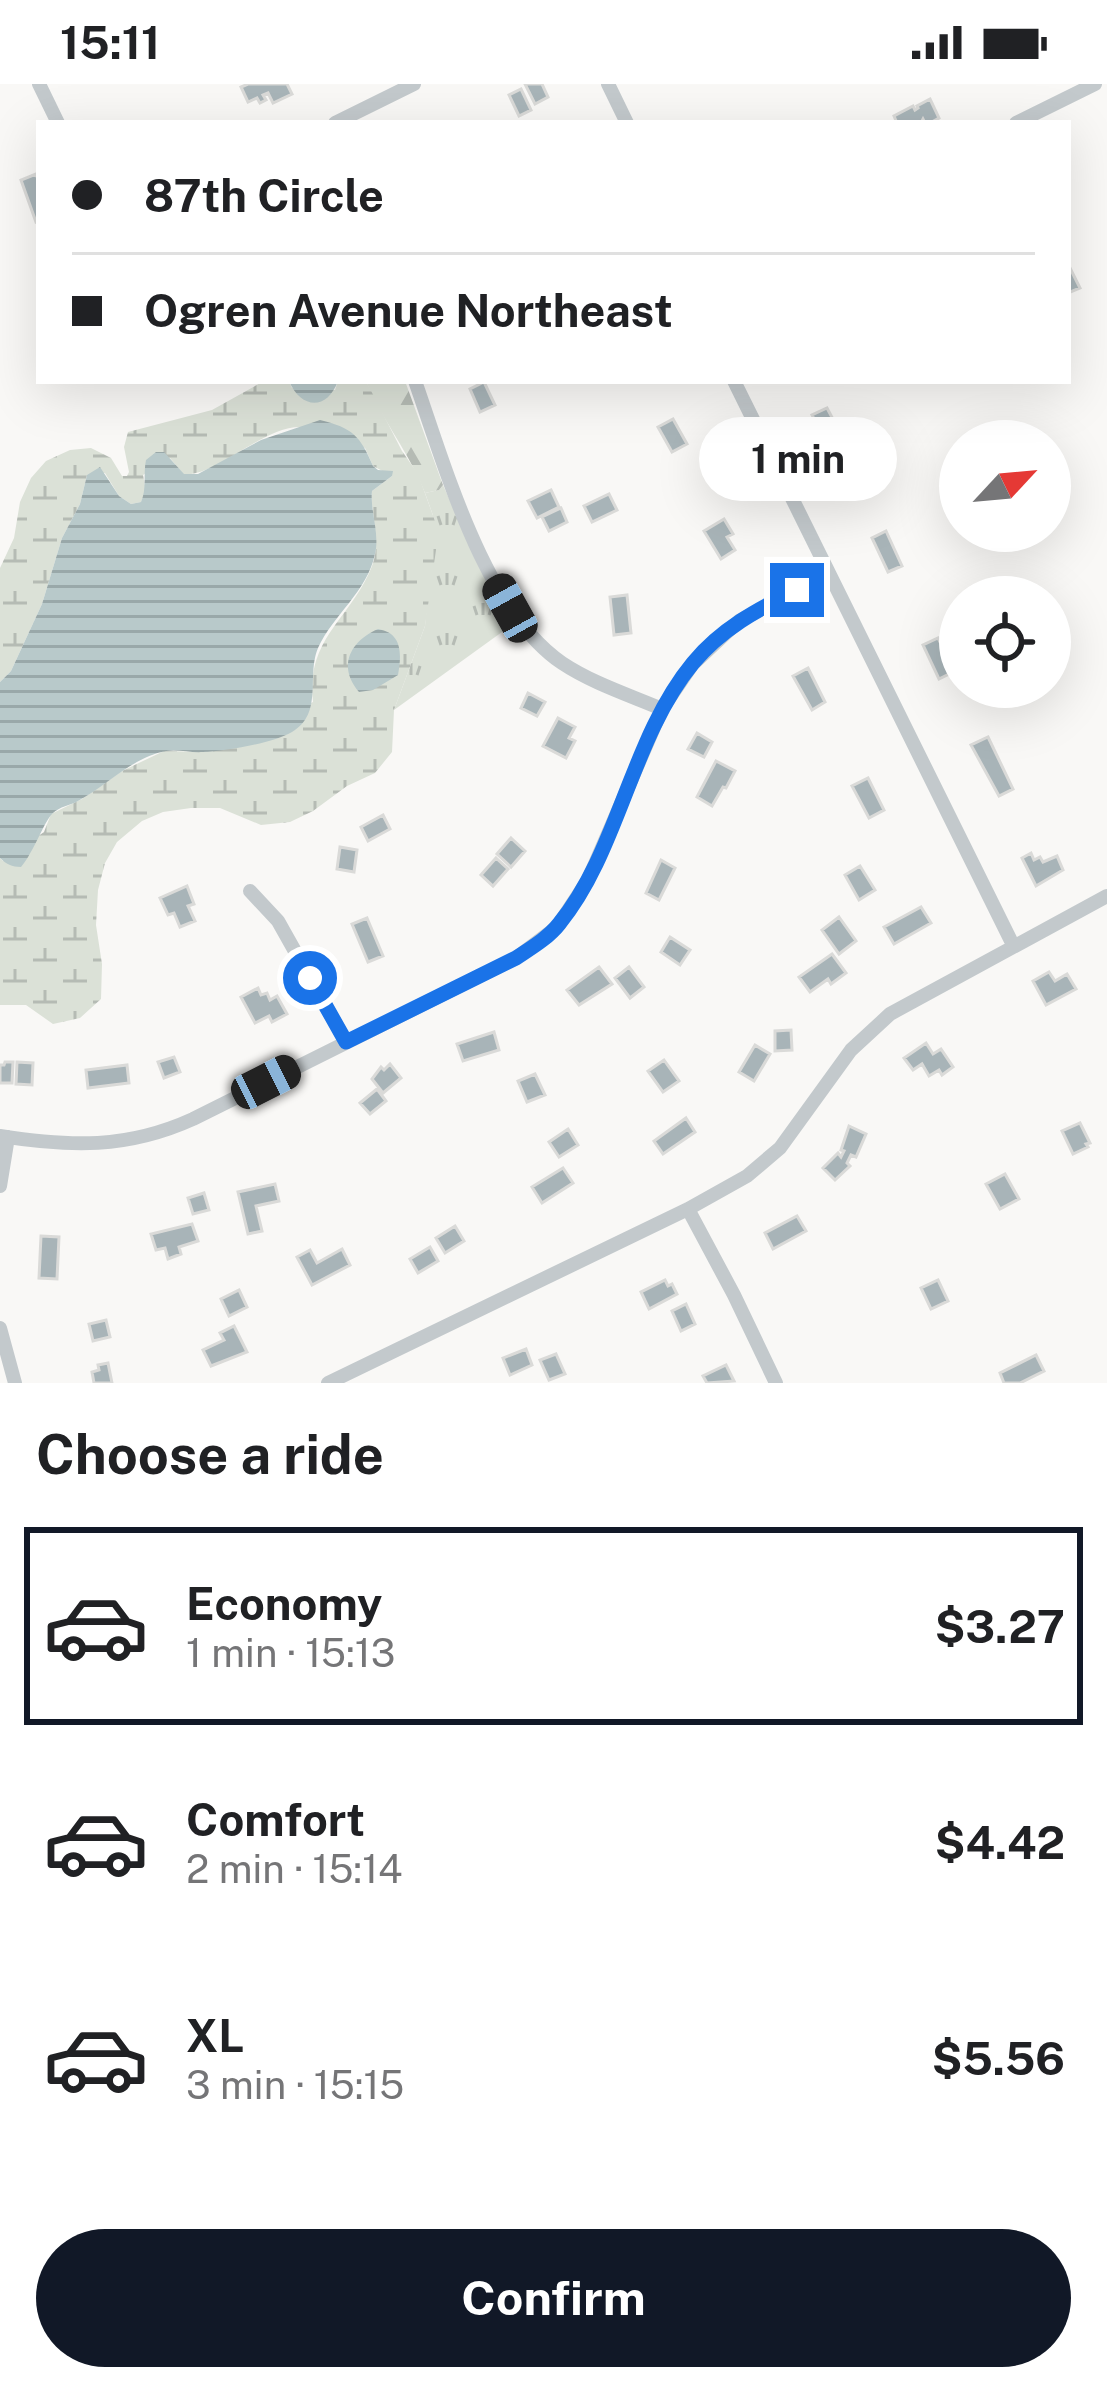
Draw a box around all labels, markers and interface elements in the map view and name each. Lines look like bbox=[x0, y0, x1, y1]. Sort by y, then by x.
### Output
text: 15:11 bbox=[60, 16, 160, 69]
text: 87th Circle bbox=[144, 169, 384, 222]
text: Ogren Avenue Northeast bbox=[144, 284, 673, 337]
callout: 1 min bbox=[698, 416, 896, 500]
north arrow bbox=[939, 420, 1071, 552]
map controls bbox=[939, 420, 1071, 708]
text: 1 min bbox=[751, 436, 845, 482]
route end bbox=[770, 563, 824, 617]
car bbox=[477, 568, 543, 648]
button: locate bbox=[939, 576, 1071, 708]
route start bbox=[283, 951, 337, 1005]
car bbox=[226, 1050, 306, 1114]
text: Choose a ride bbox=[36, 1423, 384, 1486]
icon: car bbox=[42, 1572, 150, 1680]
text: Economy bbox=[186, 1577, 382, 1630]
text: $3.27 bbox=[935, 1600, 1065, 1653]
text: 1 min · 15:13 bbox=[186, 1630, 395, 1676]
icon: car bbox=[42, 1788, 150, 1896]
text: Comfort bbox=[186, 1793, 365, 1846]
text: $4.42 bbox=[935, 1816, 1065, 1869]
text: 2 min · 15:14 bbox=[186, 1846, 403, 1892]
icon: car bbox=[42, 2004, 150, 2112]
text: XL bbox=[186, 2009, 244, 2062]
text: $5.56 bbox=[932, 2032, 1065, 2085]
text: 3 min · 15:15 bbox=[186, 2062, 404, 2108]
button: Confirm bbox=[36, 2229, 1071, 2367]

